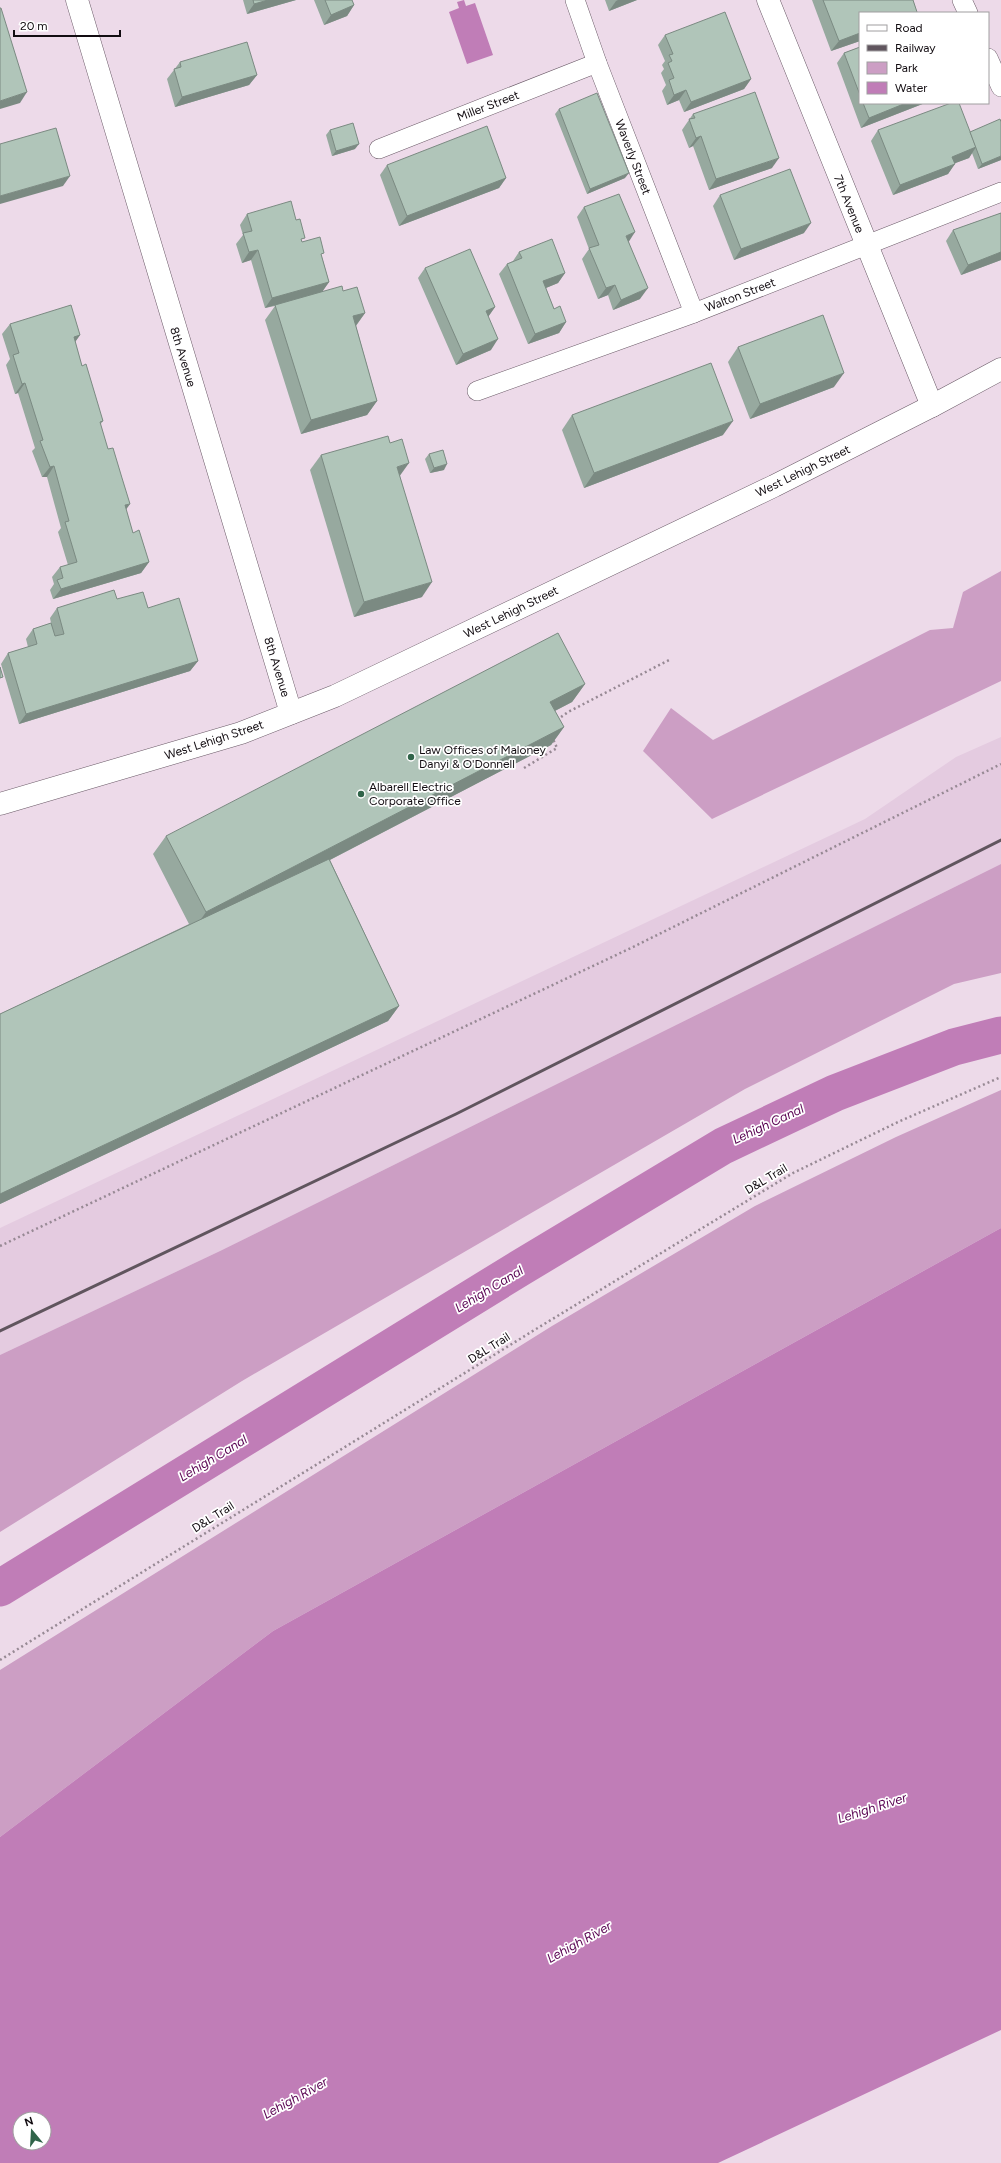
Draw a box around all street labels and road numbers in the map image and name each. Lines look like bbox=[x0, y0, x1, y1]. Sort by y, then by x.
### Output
street label: Miller Street bbox=[455, 88, 521, 124]
street label: Waverly Street bbox=[612, 117, 654, 197]
street label: 7th Avenue bbox=[831, 173, 867, 235]
street label: Walton Street bbox=[703, 275, 778, 315]
street label: 8th Avenue bbox=[167, 325, 199, 389]
street label: West Lehigh Street bbox=[754, 442, 853, 500]
street label: West Lehigh Street bbox=[462, 583, 561, 641]
street label: 8th Avenue bbox=[261, 635, 293, 699]
street label: West Lehigh Street bbox=[163, 717, 266, 763]
street label: D&L Trail bbox=[742, 1161, 790, 1197]
street label: D&L Trail bbox=[465, 1330, 513, 1366]
street label: D&L Trail bbox=[189, 1499, 237, 1535]

